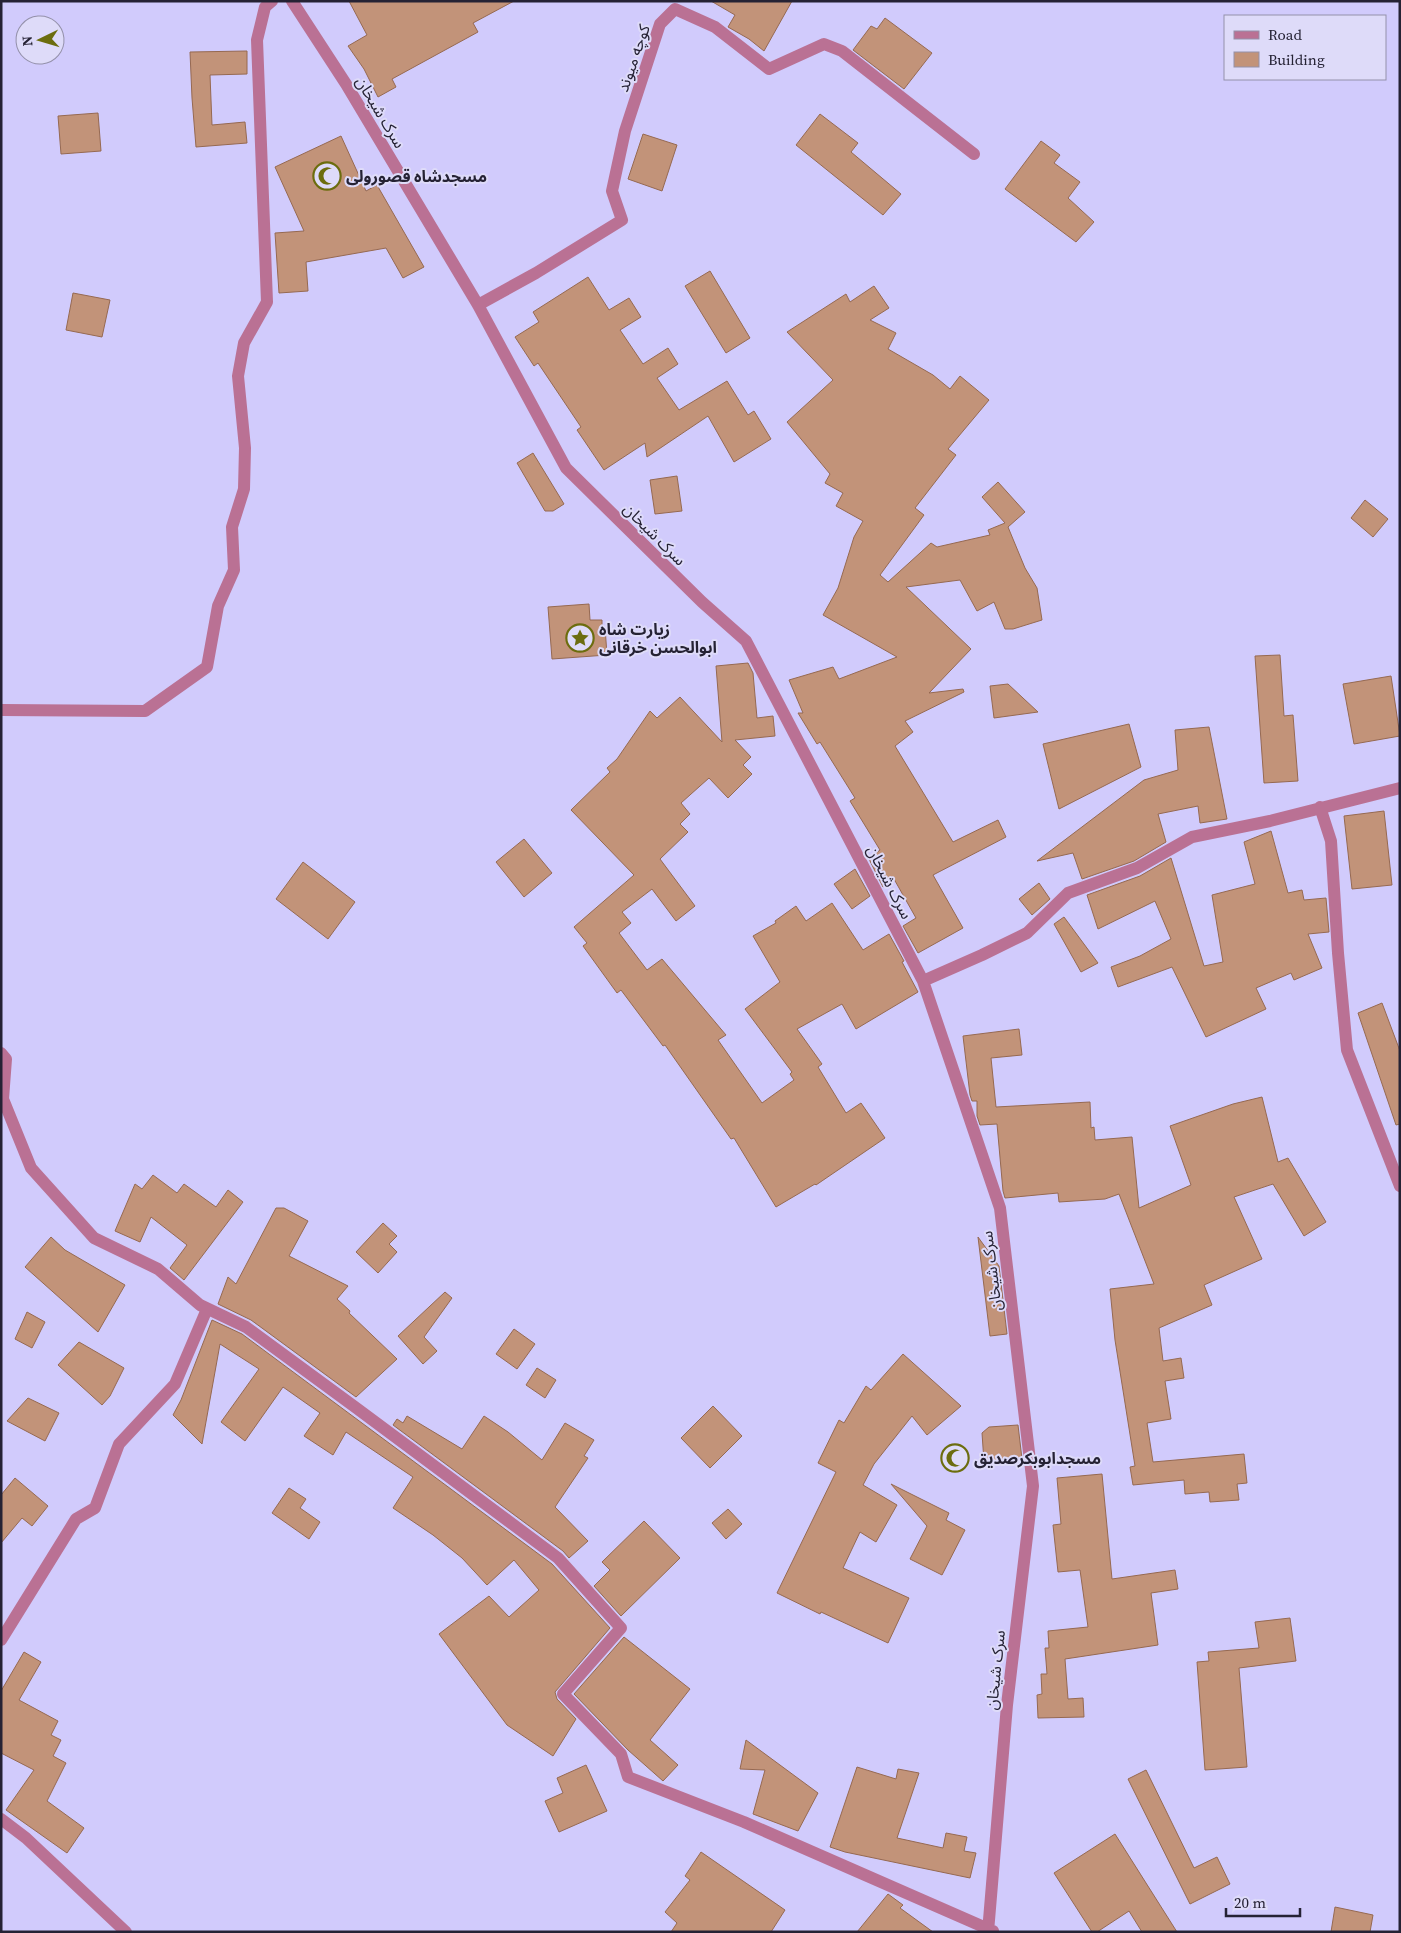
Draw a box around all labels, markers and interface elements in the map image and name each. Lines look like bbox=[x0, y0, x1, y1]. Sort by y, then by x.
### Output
north arrow bbox=[15, 15, 65, 65]
legend bbox=[1224, 15, 1386, 80]
street label: کوچه میوند bbox=[611, 21, 655, 95]
text: Road bbox=[1268, 24, 1302, 45]
text: N bbox=[17, 35, 37, 47]
text: Building bbox=[1268, 49, 1325, 70]
street label: سرک شیخان bbox=[351, 72, 411, 152]
mosque icon: مسجدشاه قصورولی bbox=[312, 161, 342, 191]
place label: مسجدشاه قصورولی bbox=[346, 165, 487, 187]
street label: سرک شیخان bbox=[619, 498, 691, 570]
place label: زیارت شاه ابوالحسن خرقانی bbox=[599, 618, 717, 658]
place icon: زیارت شاه ابوالحسن خرقانی bbox=[565, 623, 595, 653]
street label: سرک شیخان bbox=[862, 841, 918, 923]
street label: سرک شیخان bbox=[975, 1230, 1007, 1312]
mosque icon: مسجدابوبکرصدیق bbox=[940, 1443, 970, 1473]
place label: مسجدابوبکرصدیق bbox=[974, 1447, 1101, 1469]
street label: سرک شیخان bbox=[980, 1629, 1010, 1711]
scale bar bbox=[1226, 1886, 1300, 1918]
text: 20 m bbox=[1234, 1892, 1266, 1913]

